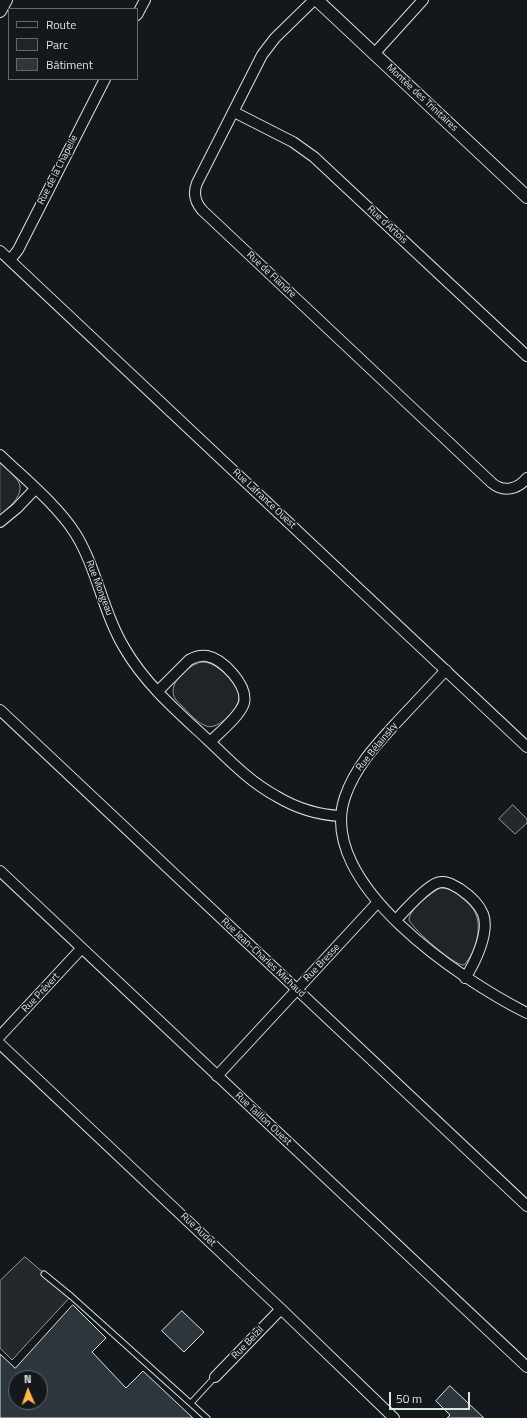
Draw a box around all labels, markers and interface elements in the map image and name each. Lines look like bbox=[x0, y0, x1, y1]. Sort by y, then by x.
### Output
legend bbox=[8, 8, 138, 80]
text: Route bbox=[46, 15, 76, 34]
text: Parc bbox=[46, 35, 68, 54]
text: Bâtiment bbox=[46, 55, 93, 74]
street label: Montée des Trinitaires bbox=[384, 62, 460, 134]
street label: Rue de la Chapelle bbox=[35, 133, 81, 207]
street label: Rue d'Artois bbox=[364, 203, 410, 247]
street label: Rue de Flandre bbox=[244, 249, 298, 301]
street label: Rue Lafrance Ouest bbox=[230, 467, 298, 531]
street label: Rue Mongeau bbox=[83, 559, 115, 617]
street label: Rue Bélainsky bbox=[354, 720, 400, 774]
street label: Rue Jean-Charles Michaud bbox=[218, 916, 308, 1000]
street label: Rue Bresse bbox=[301, 941, 343, 985]
street label: Rue Prévert bbox=[20, 971, 62, 1015]
street label: Rue Taillon Ouest bbox=[232, 1090, 294, 1148]
street label: Rue Audet bbox=[178, 1211, 218, 1249]
street label: Rue Belzil bbox=[229, 1324, 267, 1362]
north arrow bbox=[8, 1370, 48, 1410]
text: N bbox=[24, 1371, 32, 1387]
scale bar bbox=[391, 1384, 472, 1410]
text: 50 m bbox=[396, 1389, 422, 1408]

